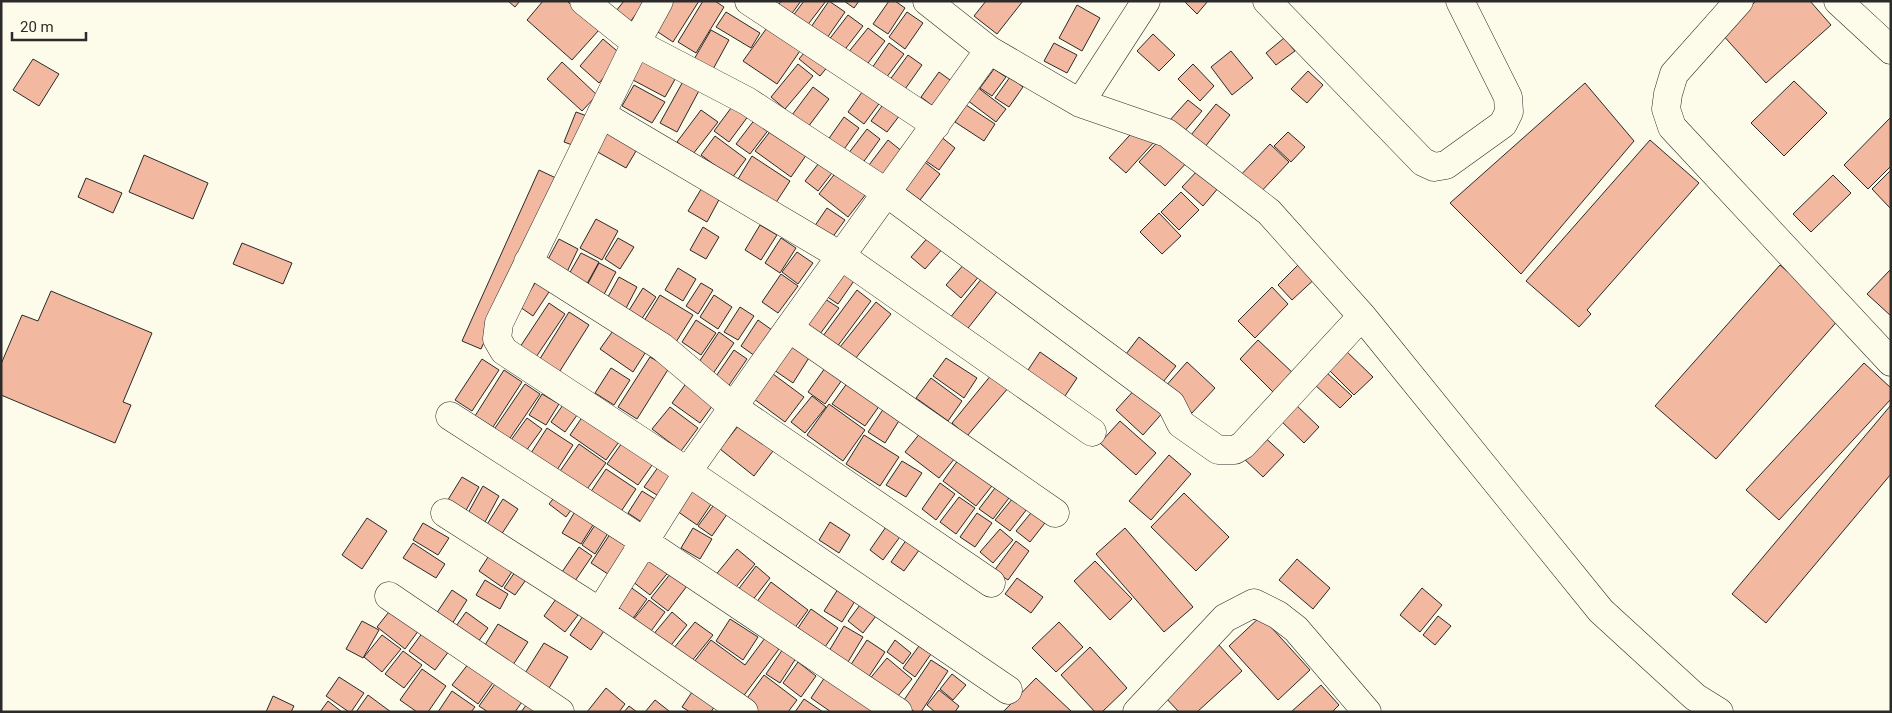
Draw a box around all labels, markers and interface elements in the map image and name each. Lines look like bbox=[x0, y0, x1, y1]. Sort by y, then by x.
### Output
scale bar bbox=[12, 10, 86, 42]
text: 20 m bbox=[20, 18, 54, 36]

